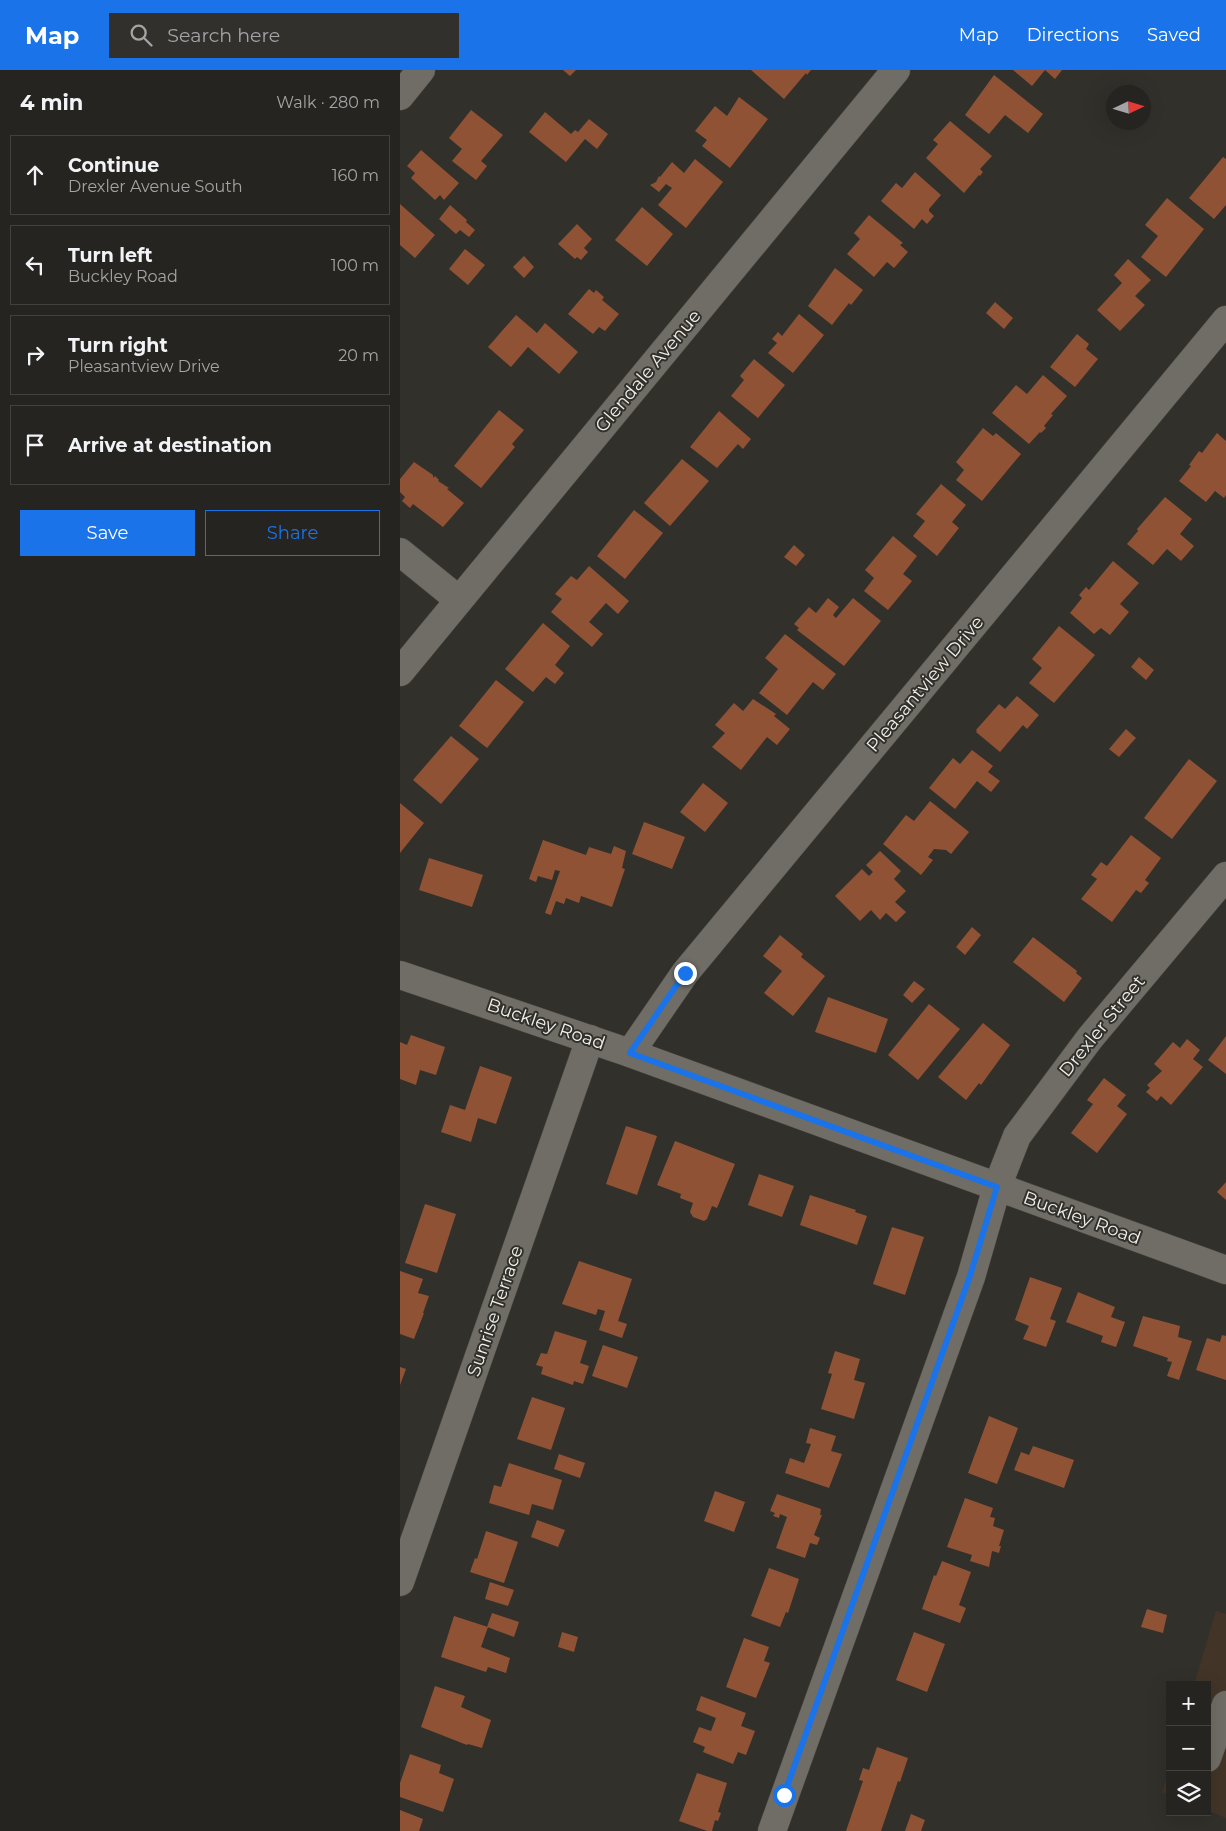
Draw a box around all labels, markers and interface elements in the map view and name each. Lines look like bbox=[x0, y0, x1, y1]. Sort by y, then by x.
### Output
search box bbox=[109, 13, 459, 58]
text: Map bbox=[25, 21, 79, 50]
icon: search bbox=[127, 21, 155, 49]
text: Search here bbox=[167, 24, 280, 47]
text: Map bbox=[959, 24, 999, 46]
text: Directions bbox=[1027, 24, 1119, 46]
text: Saved bbox=[1147, 24, 1201, 46]
north arrow bbox=[1106, 85, 1151, 130]
text: 4 min bbox=[20, 90, 83, 115]
text: Walk · 280 m bbox=[276, 93, 380, 112]
text: Continue bbox=[68, 154, 159, 177]
icon: ahead bbox=[21, 161, 49, 189]
text: 160 m bbox=[332, 166, 379, 185]
text: Drexler Avenue South bbox=[68, 177, 242, 196]
text: Turn left bbox=[68, 244, 153, 267]
icon: left bbox=[21, 251, 49, 279]
text: 100 m bbox=[331, 256, 379, 275]
text: Buckley Road bbox=[68, 267, 178, 286]
street label: Glendale Avenue bbox=[590, 305, 706, 437]
text: Turn right bbox=[68, 334, 168, 357]
icon: right bbox=[21, 341, 49, 369]
text: 20 m bbox=[338, 346, 379, 365]
text: Pleasantview Drive bbox=[68, 357, 220, 376]
icon: arrive bbox=[21, 431, 49, 459]
text: Arrive at destination bbox=[68, 434, 272, 457]
button: Save bbox=[20, 510, 195, 556]
button: Share bbox=[205, 510, 380, 556]
street label: Pleasantview Drive bbox=[862, 611, 988, 756]
route end bbox=[674, 962, 697, 985]
street label: Drexler Street bbox=[1054, 971, 1150, 1081]
street label: Buckley Road bbox=[484, 993, 608, 1055]
street label: Buckley Road bbox=[1020, 1187, 1144, 1249]
street label: Sunrise Terrace bbox=[462, 1243, 528, 1379]
map controls bbox=[1166, 1681, 1211, 1816]
button: + bbox=[1166, 1681, 1211, 1726]
button: − bbox=[1166, 1726, 1211, 1771]
button: layers bbox=[1166, 1771, 1211, 1816]
route start bbox=[773, 1784, 796, 1807]

